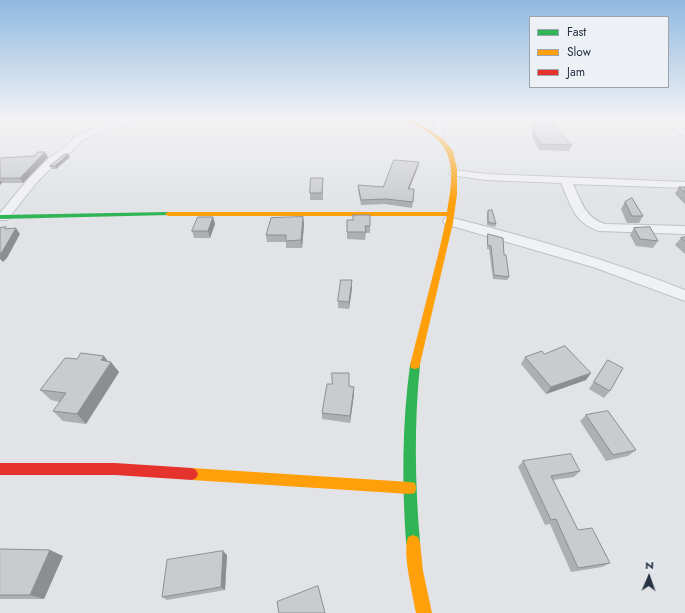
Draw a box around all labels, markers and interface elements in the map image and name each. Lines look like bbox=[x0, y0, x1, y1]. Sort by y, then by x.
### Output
legend bbox=[529, 16, 669, 88]
text: Fast bbox=[567, 23, 586, 41]
text: Slow bbox=[567, 43, 591, 61]
text: Jam bbox=[567, 63, 585, 81]
north arrow bbox=[629, 557, 669, 597]
text: N bbox=[645, 557, 654, 573]

